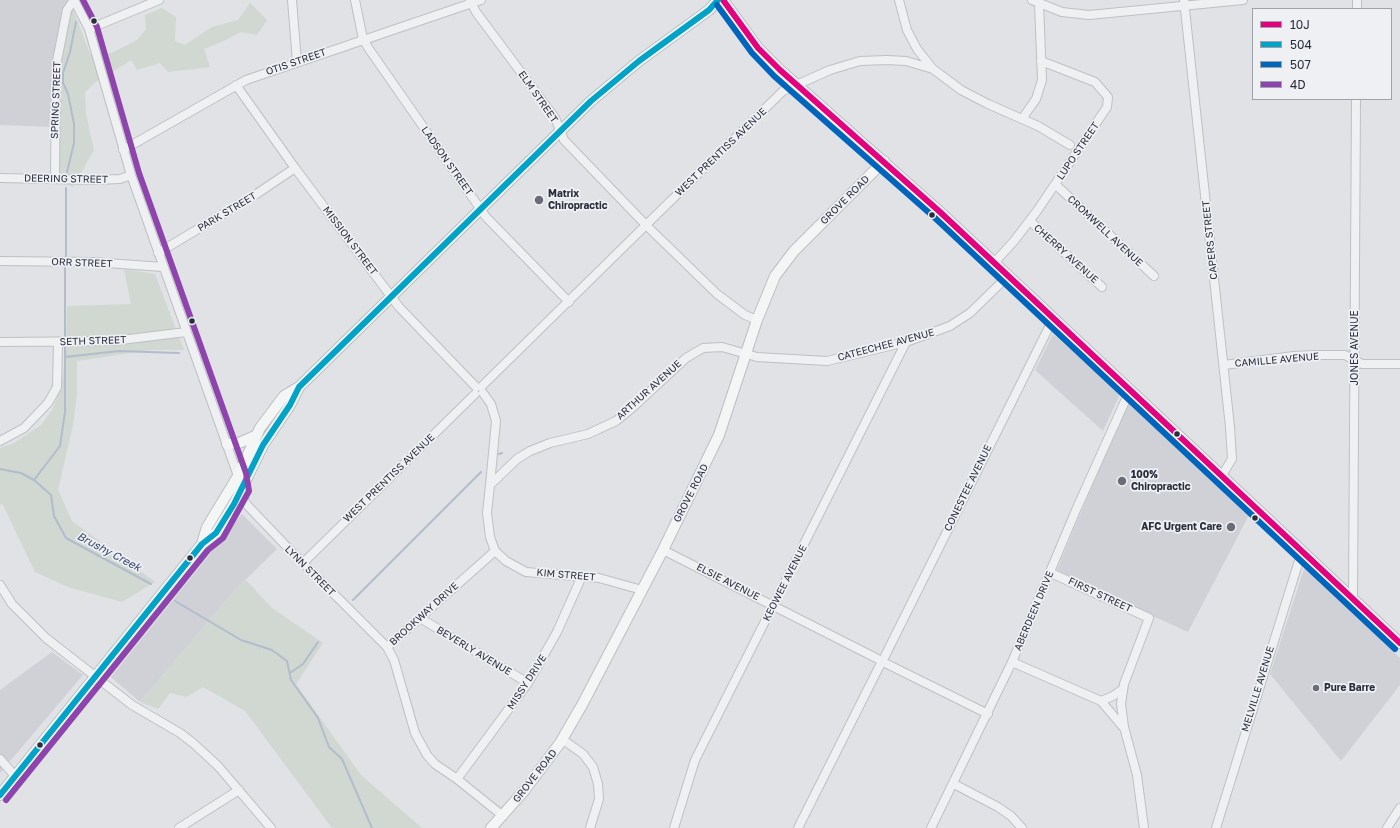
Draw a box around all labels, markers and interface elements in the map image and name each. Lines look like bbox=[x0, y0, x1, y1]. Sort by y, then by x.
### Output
legend bbox=[1252, 8, 1392, 100]
unlabelled marker bbox=[89, 16, 99, 26]
text: 10J bbox=[1290, 17, 1310, 32]
text: 504 bbox=[1290, 37, 1312, 52]
street label: OTIS STREET bbox=[264, 46, 328, 78]
text: 507 bbox=[1290, 57, 1311, 72]
street label: SPRING STREET bbox=[49, 61, 63, 139]
street label: ELM STREET bbox=[516, 69, 560, 125]
text: 4D bbox=[1290, 77, 1306, 92]
street label: WEST PRENTISS AVENUE bbox=[673, 105, 769, 199]
street label: LUPO STREET bbox=[1054, 120, 1102, 182]
street label: LADSON STREET bbox=[419, 124, 475, 198]
street label: DEERING STREET bbox=[24, 172, 108, 186]
street label: GROVE ROAD bbox=[818, 173, 872, 227]
place label: Matrix Chiropractic bbox=[548, 188, 608, 212]
street label: PARK STREET bbox=[195, 190, 259, 234]
street label: CROMWELL AVENUE bbox=[1065, 193, 1145, 269]
marker: Matrix Chiropractic bbox=[533, 194, 545, 206]
street label: CAPERS STREET bbox=[1200, 200, 1220, 280]
street label: MISSION STREET bbox=[320, 204, 380, 278]
unlabelled marker bbox=[927, 210, 937, 220]
street label: CHERRY AVENUE bbox=[1031, 222, 1101, 286]
street label: ORR STREET bbox=[51, 256, 113, 270]
street label: JONES AVENUE bbox=[1349, 310, 1361, 386]
unlabelled marker bbox=[187, 316, 197, 326]
street label: CATEECHEE AVENUE bbox=[836, 326, 936, 364]
street label: SETH STREET bbox=[59, 334, 127, 348]
street label: CAMILLE AVENUE bbox=[1234, 350, 1320, 370]
street label: ARTHUR AVENUE bbox=[614, 358, 684, 422]
unlabelled marker bbox=[1172, 429, 1182, 439]
street label: WEST PRENTISS AVENUE bbox=[341, 431, 437, 525]
street label: CONESTEE AVENUE bbox=[942, 443, 994, 533]
street label: GROVE ROAD bbox=[671, 462, 711, 524]
place label: 100% Chiropractic bbox=[1131, 469, 1191, 492]
marker: 100% Chiropractic bbox=[1116, 475, 1128, 487]
unlabelled marker bbox=[1250, 513, 1260, 523]
place label: AFC Urgent Care bbox=[1141, 521, 1222, 533]
marker: AFC Urgent Care bbox=[1225, 521, 1237, 533]
water label: Brushy Creek bbox=[75, 530, 143, 574]
street label: LYNN STREET bbox=[282, 543, 338, 599]
street label: KEOWEE AVENUE bbox=[761, 543, 809, 623]
unlabelled marker bbox=[185, 553, 195, 563]
street label: ELSIE AVENUE bbox=[694, 561, 762, 603]
street label: KIM STREET bbox=[536, 566, 596, 584]
street label: ABERDEEN DRIVE bbox=[1012, 569, 1056, 653]
street label: FIRST STREET bbox=[1066, 575, 1134, 615]
street label: BROOKWAY DRIVE bbox=[387, 580, 461, 648]
street label: BEVERLY AVENUE bbox=[434, 624, 514, 678]
street label: MELVILLE AVENUE bbox=[1239, 645, 1277, 733]
street label: MISSY DRIVE bbox=[505, 652, 549, 712]
place label: Pure Barre bbox=[1324, 682, 1375, 694]
marker: Pure Barre bbox=[1311, 683, 1321, 693]
unlabelled marker bbox=[35, 740, 45, 750]
street label: GROVE ROAD bbox=[511, 747, 559, 805]

